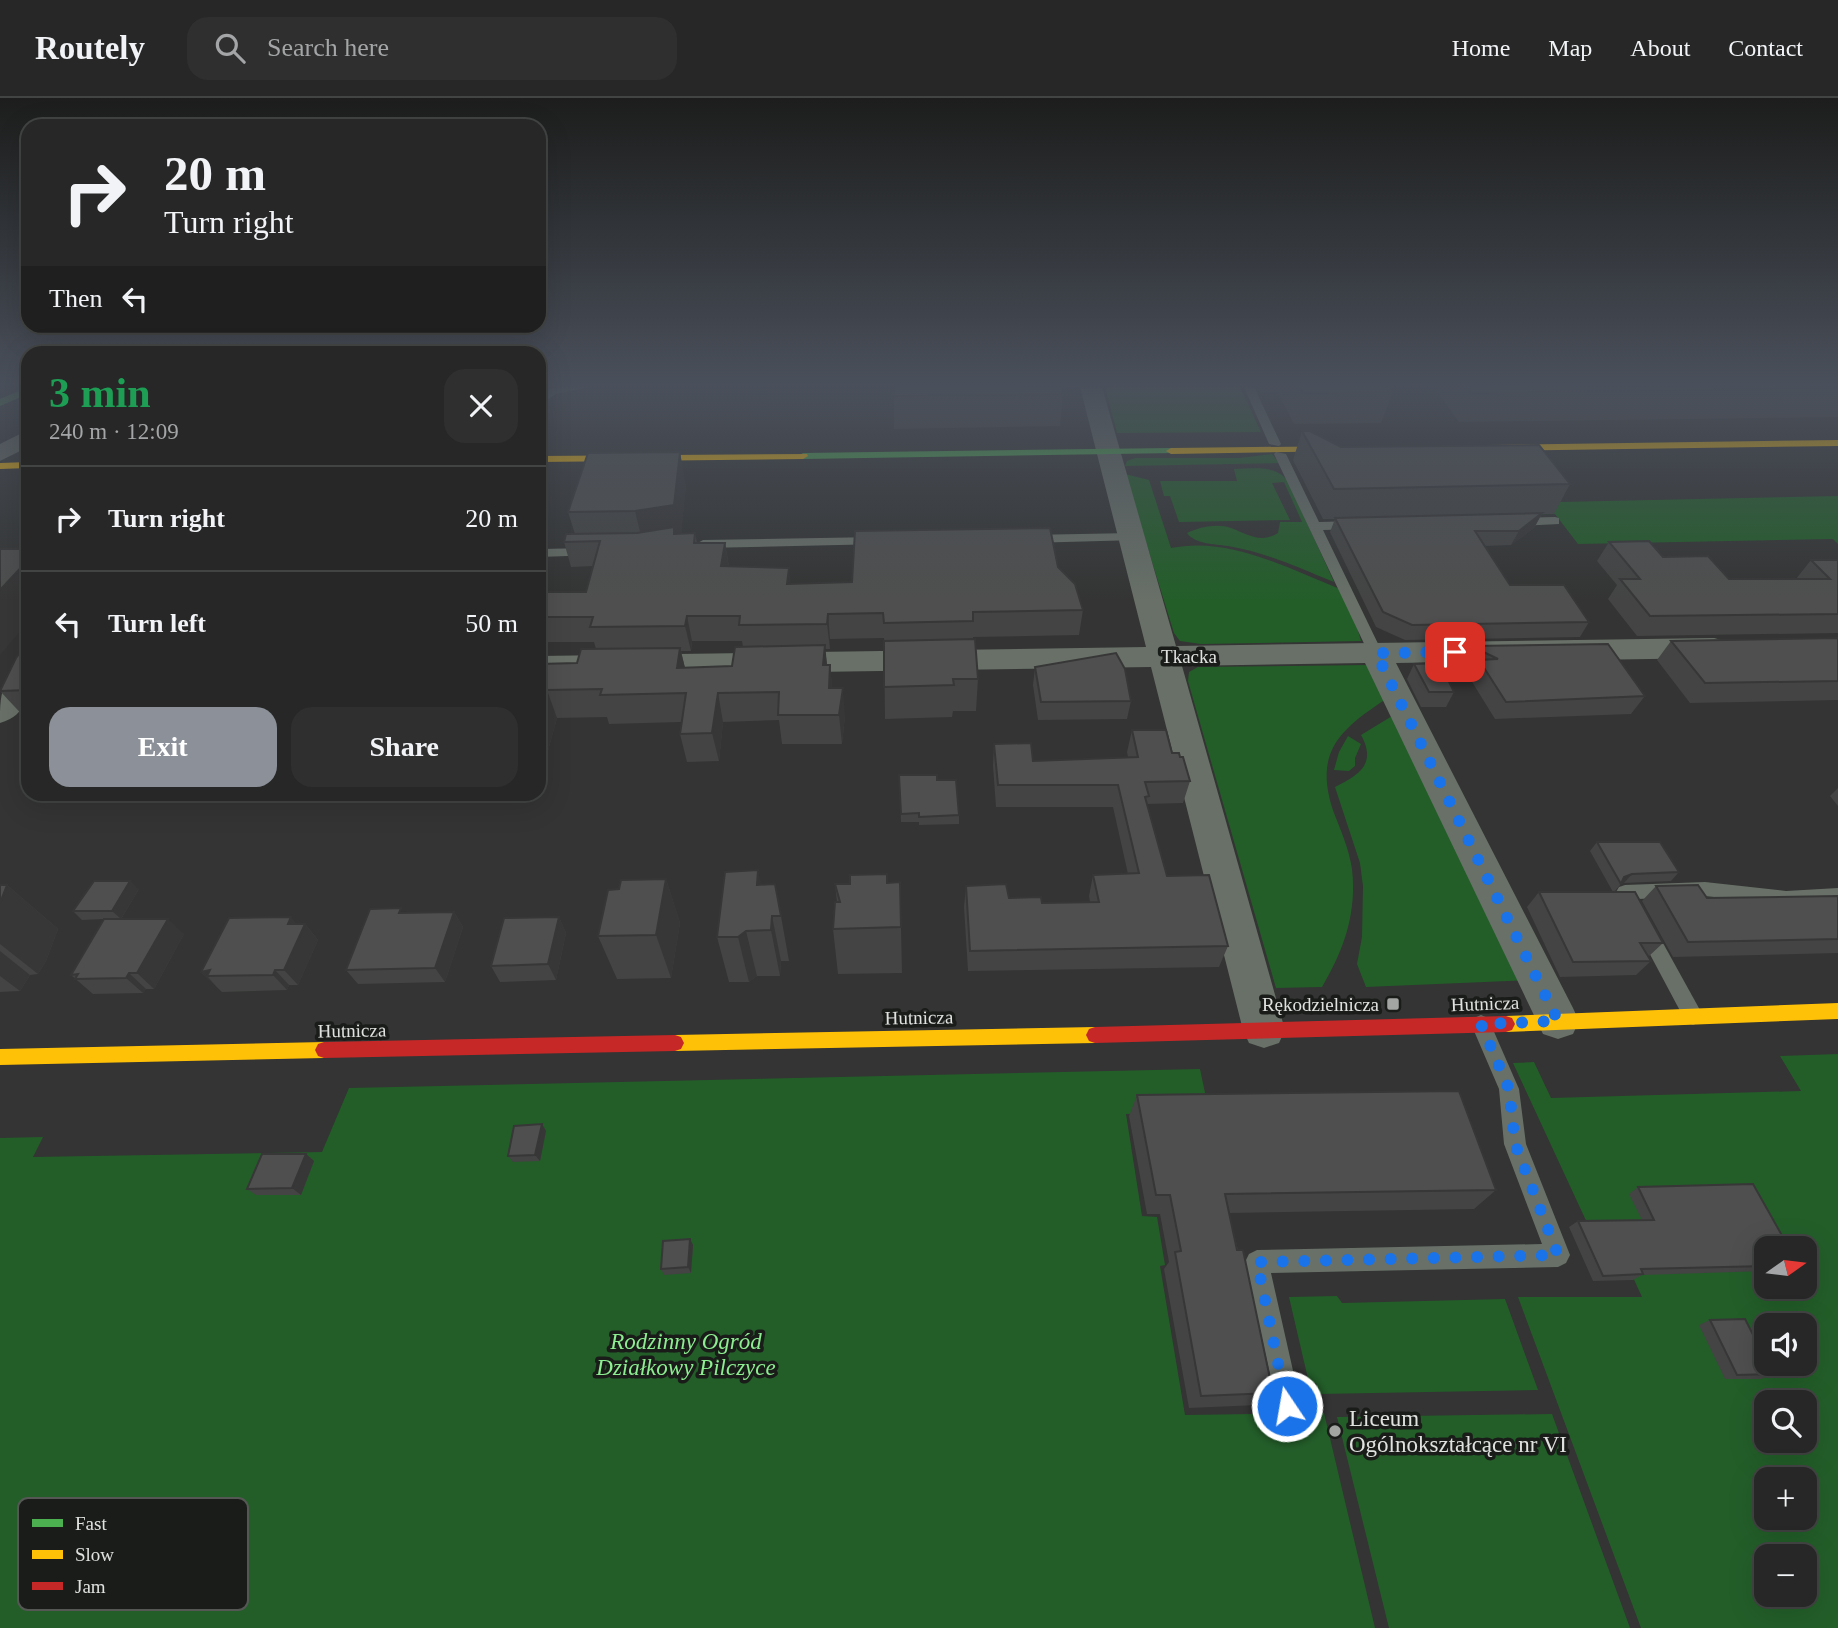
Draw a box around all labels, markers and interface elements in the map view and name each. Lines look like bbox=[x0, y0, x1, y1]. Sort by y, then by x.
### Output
search box bbox=[187, 17, 677, 80]
icon: search bbox=[211, 29, 249, 67]
text: Routely bbox=[35, 30, 145, 66]
text: Search here bbox=[267, 33, 389, 62]
text: Home bbox=[1452, 35, 1510, 61]
text: Map bbox=[1548, 35, 1592, 61]
text: About bbox=[1630, 35, 1690, 61]
text: Contact bbox=[1728, 35, 1803, 61]
text: 20 m bbox=[164, 146, 266, 201]
icon: right bbox=[49, 147, 140, 238]
text: Turn right bbox=[164, 204, 294, 240]
icon: left bbox=[116, 280, 154, 318]
text: Then bbox=[49, 284, 102, 313]
button: close bbox=[444, 369, 518, 443]
text: 3 min bbox=[49, 370, 151, 416]
text: 240 m · 12:09 bbox=[49, 419, 179, 444]
icon: right bbox=[49, 500, 87, 538]
text: Turn right bbox=[108, 504, 225, 533]
text: 20 m bbox=[465, 504, 518, 533]
icon: left bbox=[49, 605, 87, 643]
text: Turn left bbox=[108, 609, 206, 638]
text: 50 m bbox=[465, 609, 518, 638]
pin bbox=[1425, 622, 1485, 682]
icon: arrive bbox=[1436, 633, 1474, 671]
street label: Tkacka bbox=[1161, 646, 1218, 667]
button: Exit bbox=[49, 707, 277, 787]
button: Share bbox=[291, 707, 518, 787]
street label: Hutnicza bbox=[1450, 992, 1520, 1015]
place label: Rękodzielnicza bbox=[1262, 994, 1380, 1015]
marker: Rękodzielnicza bbox=[1385, 996, 1401, 1012]
street label: Hutnicza bbox=[885, 1006, 954, 1029]
street label: Hutnicza bbox=[318, 1019, 387, 1042]
north arrow bbox=[1754, 1236, 1816, 1298]
map controls bbox=[1754, 1236, 1817, 1607]
button: sound bbox=[1754, 1313, 1817, 1376]
park label: Rodzinny Ogród Działkowy Pilczyce bbox=[595, 1329, 776, 1380]
position arrow bbox=[1250, 1369, 1324, 1443]
button: search bbox=[1754, 1390, 1817, 1453]
place label: Liceum Ogólnokształcące nr VI bbox=[1349, 1406, 1567, 1457]
marker: Liceum Ogólnokształcące nr VI bbox=[1327, 1423, 1343, 1439]
button: + bbox=[1754, 1467, 1817, 1530]
legend bbox=[18, 1498, 248, 1610]
text: Fast bbox=[75, 1513, 107, 1534]
text: Slow bbox=[75, 1544, 114, 1565]
button: − bbox=[1754, 1544, 1817, 1607]
text: Jam bbox=[75, 1576, 106, 1597]

